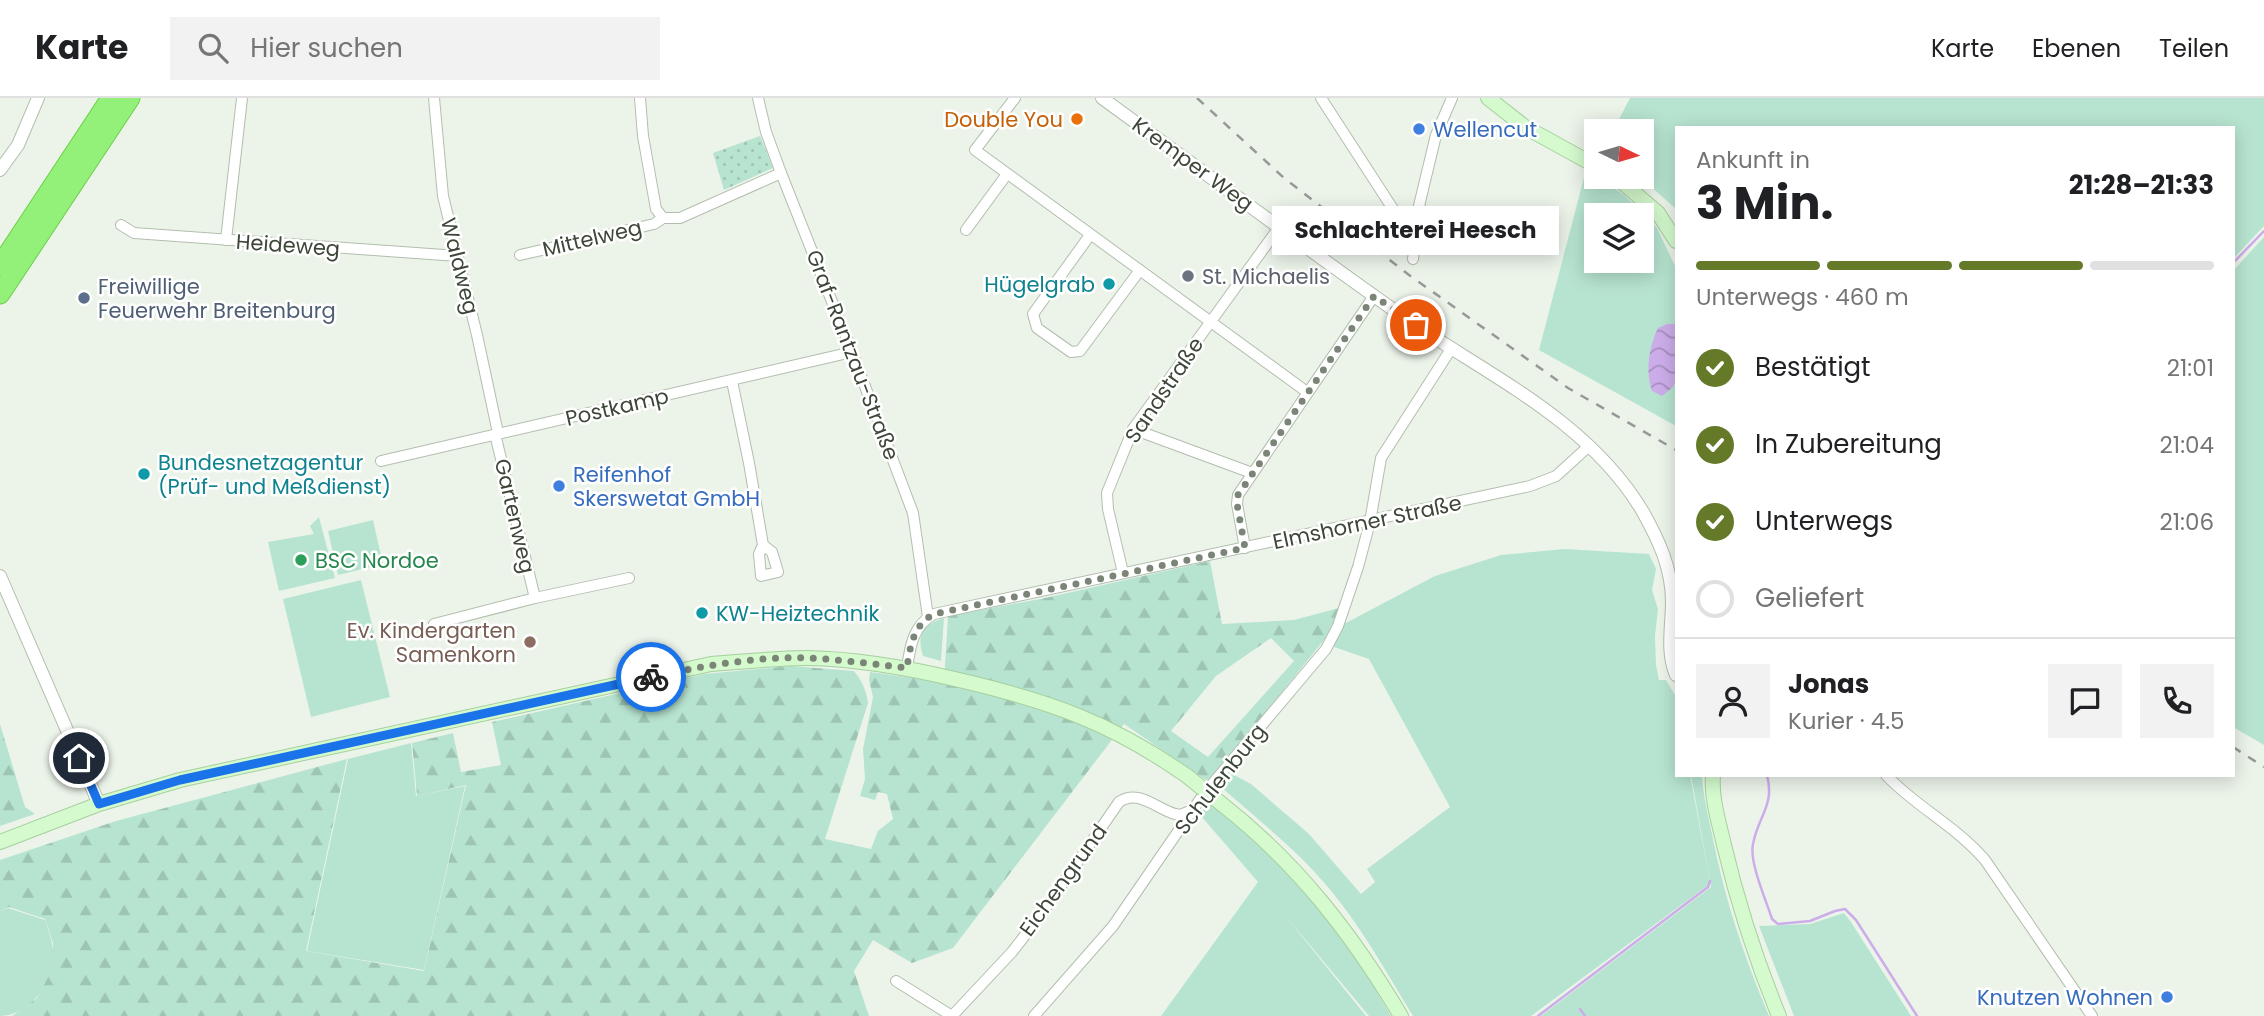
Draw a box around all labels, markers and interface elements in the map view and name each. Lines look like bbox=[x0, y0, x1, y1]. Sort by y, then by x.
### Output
search box bbox=[170, 17, 660, 80]
text: Karte bbox=[35, 24, 128, 71]
icon: search bbox=[194, 29, 232, 67]
text: Hier suchen bbox=[250, 30, 403, 66]
text: Karte bbox=[1931, 32, 1994, 65]
text: Ebenen bbox=[2032, 32, 2121, 65]
text: Teilen bbox=[2159, 32, 2229, 65]
place label: Double You bbox=[944, 105, 1063, 134]
street label: Kremper Weg bbox=[1126, 110, 1260, 218]
marker: Double You bbox=[1069, 111, 1085, 127]
place label: Wellencut bbox=[1433, 115, 1537, 144]
north arrow bbox=[1584, 119, 1654, 189]
map controls bbox=[1584, 119, 1654, 273]
marker: Wellencut bbox=[1411, 121, 1427, 137]
text: Ankunft in bbox=[1696, 144, 1810, 176]
text: 21:28–21:33 bbox=[2069, 167, 2214, 203]
text: 3 Min. bbox=[1696, 171, 1833, 235]
button: layers bbox=[1584, 203, 1654, 273]
callout: Schlachterei Heesch bbox=[1272, 206, 1560, 255]
street label: Mittelweg bbox=[539, 212, 645, 264]
text: Schlachterei Heesch bbox=[1295, 214, 1536, 246]
street label: Waldweg bbox=[434, 215, 486, 317]
street label: Heideweg bbox=[235, 227, 341, 263]
street label: Graf-Rantzau-Straße bbox=[800, 246, 906, 464]
place label: St. Michaelis bbox=[1202, 262, 1330, 291]
marker: St. Michaelis bbox=[1180, 268, 1196, 284]
place label: Hügelgrab bbox=[984, 270, 1095, 299]
place label: Freiwillige Feuerwehr Breitenburg bbox=[98, 272, 336, 325]
marker: Hügelgrab bbox=[1101, 276, 1117, 292]
text: Unterwegs · 460 m bbox=[1696, 281, 1909, 313]
marker: Freiwillige Feuerwehr Breitenburg bbox=[76, 290, 92, 306]
pin bbox=[1386, 295, 1446, 355]
icon: bag bbox=[1397, 306, 1435, 344]
street label: Sandstraße bbox=[1118, 331, 1210, 449]
icon: check bbox=[1696, 349, 1734, 387]
text: Bestätigt bbox=[1755, 349, 1871, 385]
text: 21:01 bbox=[2167, 352, 2214, 384]
street label: Postkamp bbox=[563, 381, 671, 433]
icon: check bbox=[1696, 426, 1734, 464]
text: In Zubereitung bbox=[1755, 426, 1942, 462]
text: 21:04 bbox=[2160, 429, 2214, 461]
place label: Bundesnetzagentur (Prüf- und Meßdienst) bbox=[158, 448, 391, 501]
street label: Gartenweg bbox=[488, 456, 542, 576]
place label: Reifenhof Skerswetat GmbH bbox=[573, 460, 760, 513]
marker: Bundesnetzagentur (Prüf- und Meßdienst) bbox=[136, 466, 152, 482]
marker: Reifenhof Skerswetat GmbH bbox=[551, 478, 567, 494]
street label: Elmshorner Straße bbox=[1270, 488, 1464, 556]
icon: check bbox=[1696, 503, 1734, 541]
text: Unterwegs bbox=[1755, 503, 1893, 539]
text: 21:06 bbox=[2159, 506, 2214, 538]
place label: BSC Nordoe bbox=[315, 546, 439, 575]
marker: BSC Nordoe bbox=[293, 552, 309, 568]
text: Geliefert bbox=[1755, 580, 1864, 616]
place label: KW-Heiztechnik bbox=[716, 599, 879, 628]
marker: KW-Heiztechnik bbox=[694, 605, 710, 621]
place label: Ev. Kindergarten Samenkorn bbox=[347, 616, 516, 669]
marker: Ev. Kindergarten Samenkorn bbox=[522, 634, 538, 650]
courier bbox=[616, 642, 686, 712]
icon: bike bbox=[632, 658, 670, 696]
button: person bbox=[1696, 664, 1770, 738]
button: chat bbox=[2048, 664, 2122, 738]
button: phone bbox=[2140, 664, 2214, 738]
text: Jonas bbox=[1788, 666, 1869, 702]
text: Kurier · 4.5 bbox=[1788, 705, 1904, 737]
street label: Schulenburg bbox=[1168, 718, 1272, 840]
pin bbox=[49, 728, 109, 788]
icon: home bbox=[60, 739, 98, 777]
street label: Eichengrund bbox=[1013, 818, 1113, 942]
place label: Knutzen Wohnen bbox=[1977, 983, 2153, 1012]
marker: Knutzen Wohnen bbox=[2159, 989, 2175, 1005]

